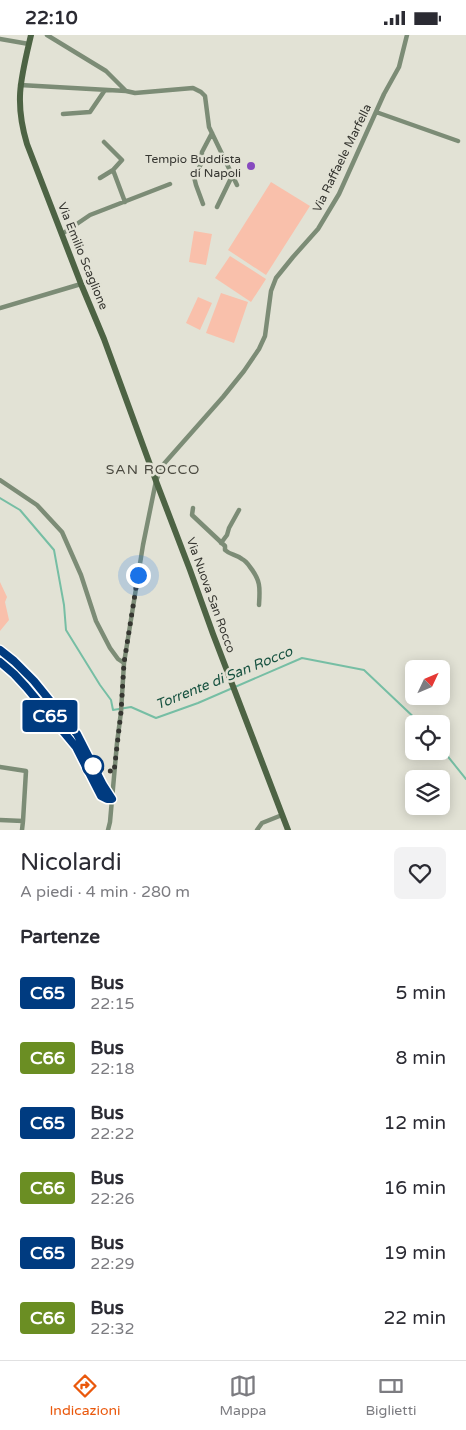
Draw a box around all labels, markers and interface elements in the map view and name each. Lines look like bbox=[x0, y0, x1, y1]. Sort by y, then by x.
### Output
text: 22:10 bbox=[25, 7, 78, 29]
street label: Via Raffaele Marfella bbox=[310, 102, 374, 214]
place label: Tempio Buddista di Napoli bbox=[145, 152, 241, 180]
marker: Tempio Buddista di Napoli bbox=[245, 160, 257, 172]
street label: Via Emilio Scaglione bbox=[55, 200, 111, 312]
district label: SAN ROCCO bbox=[106, 461, 200, 478]
street label: Via Nuova San Rocco bbox=[184, 535, 238, 655]
your location bbox=[126, 563, 151, 588]
water label: Torrente di San Rocco bbox=[153, 642, 296, 713]
north arrow bbox=[405, 660, 450, 705]
map controls bbox=[405, 660, 450, 815]
line badge: C65 bbox=[21, 700, 79, 732]
text: C65 bbox=[32, 705, 68, 727]
button: locate bbox=[405, 715, 450, 760]
unlabelled marker bbox=[82, 755, 104, 777]
button: layers bbox=[405, 770, 450, 815]
button: heart bbox=[394, 847, 446, 899]
text: Nicolardi bbox=[20, 848, 122, 877]
text: A piedi · 4 min · 280 m bbox=[20, 882, 190, 902]
text: Partenze bbox=[20, 926, 100, 948]
text: Bus bbox=[90, 972, 124, 994]
text: C65 bbox=[30, 982, 65, 1004]
text: 5 min bbox=[395, 982, 446, 1004]
text: 22:15 bbox=[90, 994, 134, 1014]
text: Bus bbox=[90, 1037, 124, 1059]
text: C66 bbox=[30, 1047, 65, 1069]
text: 8 min bbox=[395, 1047, 446, 1069]
text: 22:18 bbox=[90, 1059, 134, 1079]
text: Bus bbox=[90, 1102, 124, 1124]
text: C65 bbox=[30, 1112, 65, 1134]
text: 12 min bbox=[383, 1112, 446, 1134]
text: 22:22 bbox=[90, 1124, 134, 1144]
text: Bus bbox=[90, 1167, 124, 1189]
text: C66 bbox=[30, 1177, 65, 1199]
text: 16 min bbox=[383, 1177, 446, 1199]
text: 22:26 bbox=[90, 1189, 134, 1209]
text: Bus bbox=[90, 1232, 124, 1254]
text: C65 bbox=[30, 1242, 65, 1264]
text: 19 min bbox=[383, 1242, 446, 1264]
text: 22:29 bbox=[90, 1254, 134, 1274]
text: Bus bbox=[90, 1297, 124, 1319]
text: C66 bbox=[30, 1307, 65, 1329]
text: 22 min bbox=[383, 1307, 446, 1329]
text: 22:32 bbox=[90, 1319, 134, 1339]
tab: Indicazioni bbox=[50, 1372, 121, 1419]
tab: Mappa bbox=[220, 1372, 266, 1419]
tab: Biglietti bbox=[365, 1372, 416, 1419]

